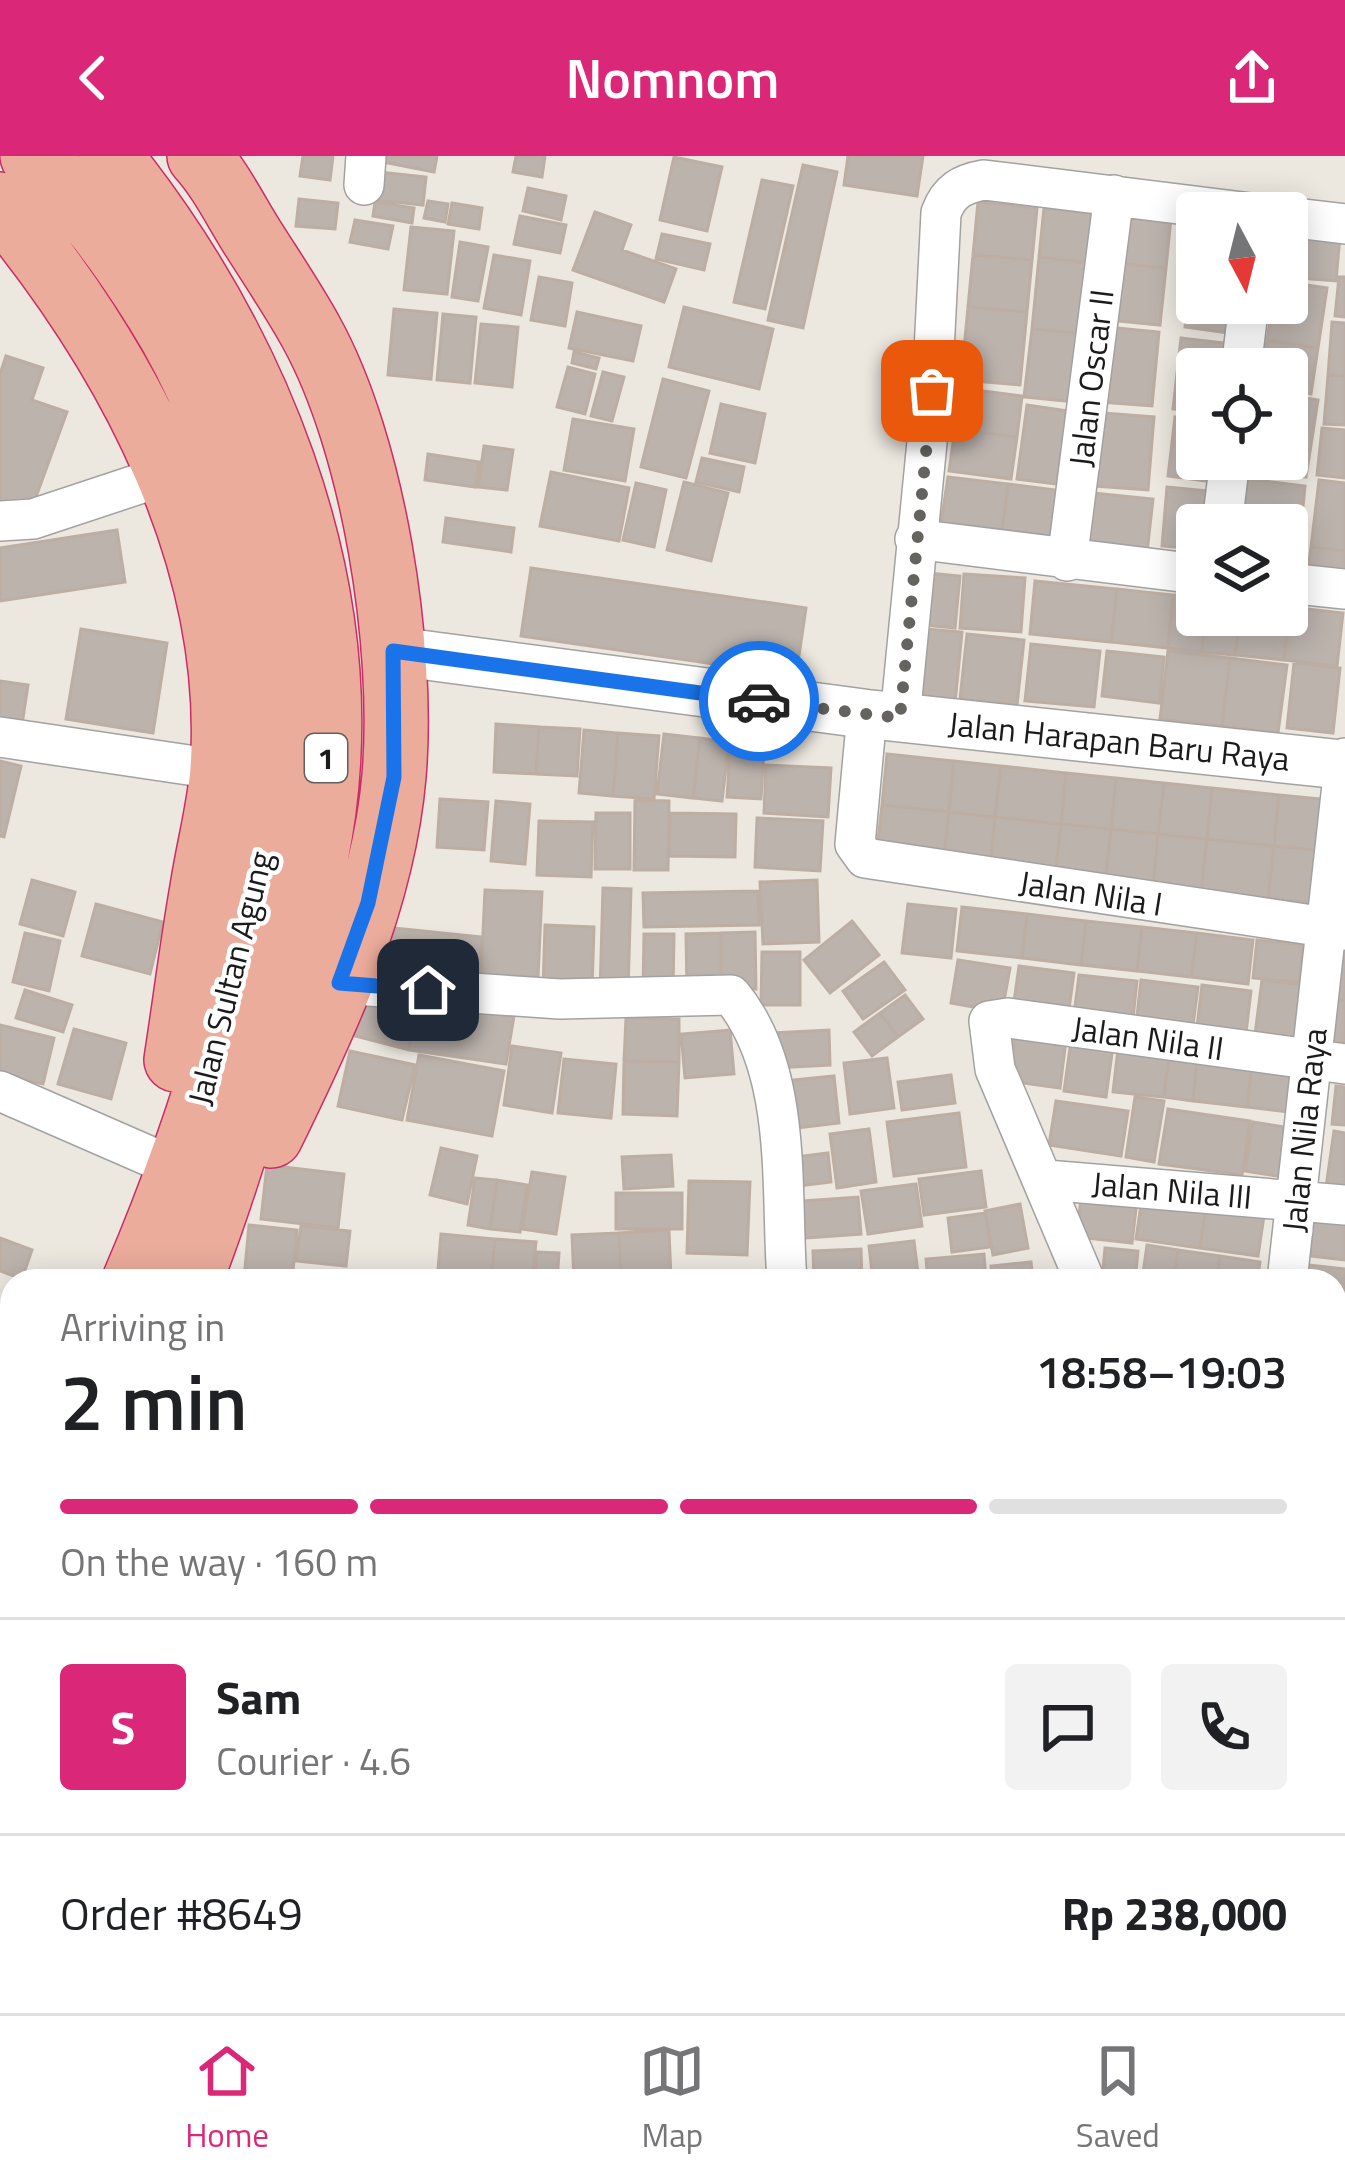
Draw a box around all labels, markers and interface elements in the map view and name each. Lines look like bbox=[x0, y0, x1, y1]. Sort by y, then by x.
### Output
text: Nomnom bbox=[566, 37, 779, 119]
icon: back bbox=[60, 45, 126, 111]
icon: share bbox=[1219, 45, 1285, 111]
north arrow bbox=[1176, 192, 1308, 324]
map controls bbox=[1176, 192, 1308, 636]
street label: Jalan Oscar II bbox=[1055, 287, 1127, 469]
pin bbox=[881, 340, 983, 442]
button: locate bbox=[1176, 348, 1308, 480]
icon: bag bbox=[899, 358, 965, 424]
button: layers bbox=[1176, 504, 1308, 636]
courier bbox=[699, 641, 819, 761]
icon: car bbox=[726, 668, 792, 734]
street label: Jalan Harapan Baru Raya bbox=[946, 698, 1292, 784]
road number: 1 bbox=[305, 734, 347, 782]
street label: Jalan Sultan Agung bbox=[174, 846, 286, 1110]
street label: Jalan Nila I bbox=[1016, 857, 1166, 929]
pin bbox=[377, 939, 479, 1041]
icon: home bbox=[395, 957, 461, 1023]
street label: Jalan Nila II bbox=[1069, 1003, 1227, 1073]
street label: Jalan Nila Raya bbox=[1268, 1025, 1340, 1235]
street label: Jalan Nila III bbox=[1090, 1158, 1254, 1222]
text: Arriving in bbox=[60, 1297, 225, 1356]
text: 18:58–19:03 bbox=[1036, 1337, 1287, 1405]
text: 2 min bbox=[60, 1342, 248, 1460]
text: On the way · 160 m bbox=[60, 1532, 378, 1591]
text: Sam bbox=[216, 1663, 301, 1731]
button: chat bbox=[1005, 1664, 1131, 1790]
button: phone bbox=[1161, 1664, 1287, 1790]
text: S bbox=[111, 1693, 135, 1761]
text: Courier · 4.6 bbox=[216, 1731, 411, 1790]
text: Order #8649 bbox=[60, 1879, 303, 1947]
text: Rp 238,000 bbox=[1062, 1879, 1287, 1947]
tab: Home bbox=[185, 2038, 269, 2160]
tab: Map bbox=[639, 2038, 705, 2160]
tab: Saved bbox=[1076, 2038, 1160, 2160]

